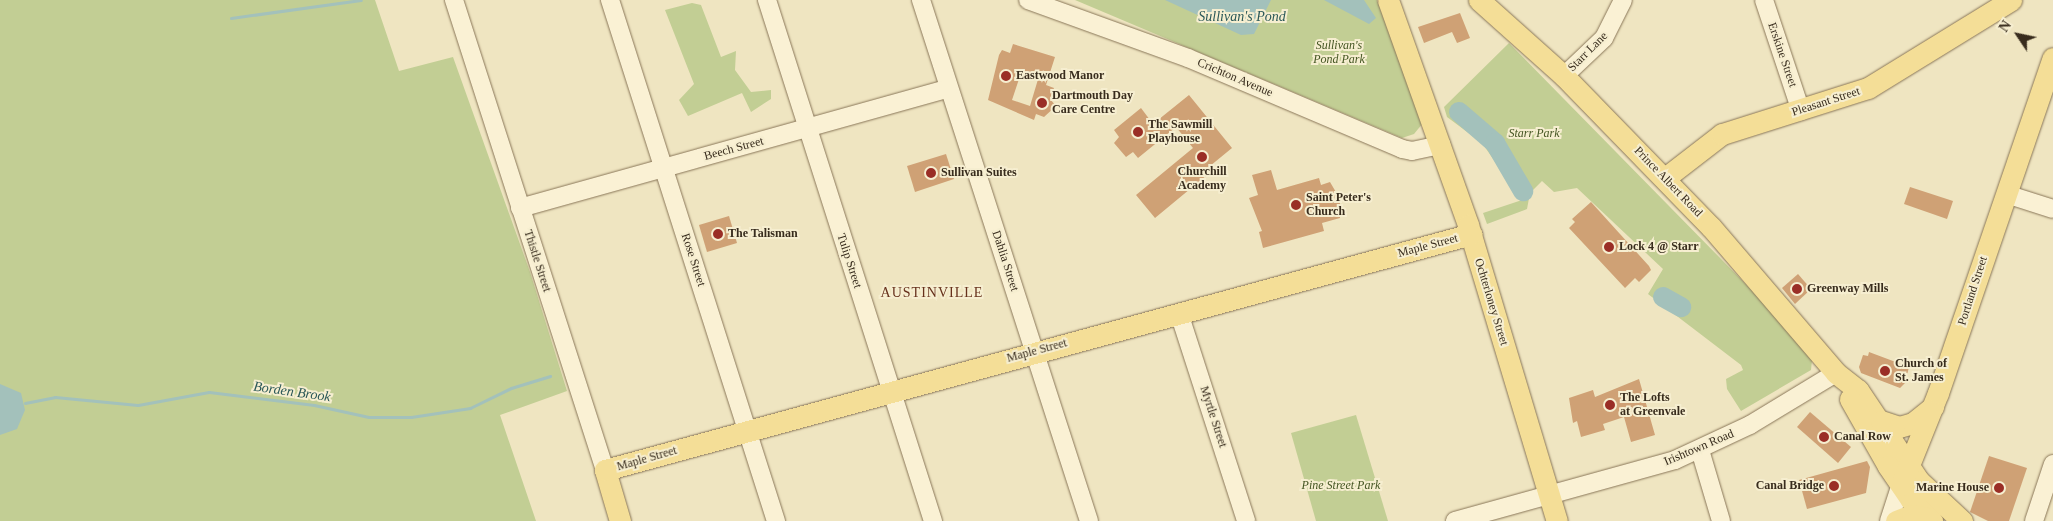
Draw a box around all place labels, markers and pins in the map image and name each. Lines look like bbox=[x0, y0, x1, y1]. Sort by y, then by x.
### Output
place label: Eastwood Manor bbox=[1016, 69, 1104, 83]
marker: Eastwood Manor bbox=[1000, 70, 1012, 82]
place label: Dartmouth Day Care Centre bbox=[1052, 89, 1133, 117]
marker: Dartmouth Day Care Centre bbox=[1036, 97, 1048, 109]
place label: The Sawmill Playhouse bbox=[1148, 118, 1212, 146]
marker: The Sawmill Playhouse bbox=[1132, 126, 1144, 138]
marker: Churchill Academy bbox=[1196, 151, 1208, 163]
place label: Churchill Academy bbox=[1177, 165, 1227, 193]
place label: Sullivan Suites bbox=[941, 166, 1017, 180]
marker: Sullivan Suites bbox=[925, 167, 937, 179]
place label: Saint Peter's Church bbox=[1306, 191, 1371, 219]
marker: Saint Peter's Church bbox=[1290, 199, 1302, 211]
place label: The Talisman bbox=[728, 227, 798, 241]
marker: The Talisman bbox=[712, 228, 724, 240]
place label: Lock 4 @ Starr bbox=[1619, 240, 1698, 254]
marker: Lock 4 @ Starr bbox=[1603, 241, 1615, 253]
place label: Greenway Mills bbox=[1807, 282, 1888, 296]
marker: Greenway Mills bbox=[1791, 283, 1803, 295]
place label: Church of St. James bbox=[1895, 357, 1947, 385]
marker: Church of St. James bbox=[1879, 365, 1891, 377]
place label: The Lofts at Greenvale bbox=[1620, 391, 1685, 419]
marker: The Lofts at Greenvale bbox=[1604, 399, 1616, 411]
place label: Canal Row bbox=[1834, 430, 1891, 444]
marker: Canal Row bbox=[1818, 431, 1830, 443]
place label: Canal Bridge bbox=[1756, 479, 1824, 493]
marker: Canal Bridge bbox=[1828, 480, 1840, 492]
place label: Marine House bbox=[1916, 481, 1989, 495]
marker: Marine House bbox=[1993, 482, 2005, 494]

